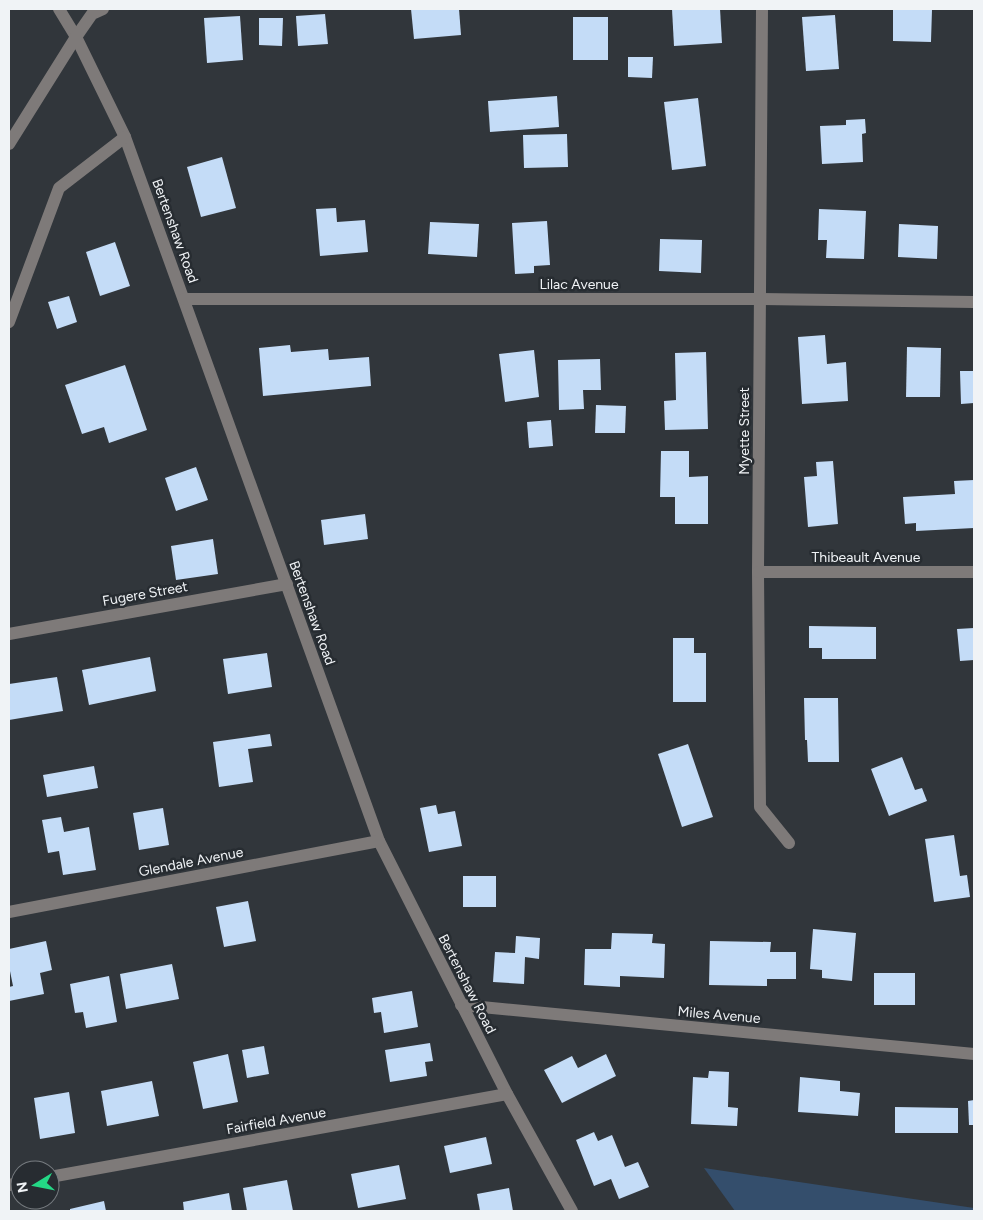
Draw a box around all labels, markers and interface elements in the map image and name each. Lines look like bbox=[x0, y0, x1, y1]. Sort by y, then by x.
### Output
street label: Bertenshaw Road bbox=[148, 177, 202, 285]
street label: Lilac Avenue bbox=[539, 276, 619, 293]
street label: Myette Street bbox=[736, 387, 753, 475]
street label: Thibeault Avenue bbox=[812, 549, 921, 566]
street label: Bertenshaw Road bbox=[285, 559, 339, 667]
street label: Fugere Street bbox=[101, 578, 189, 610]
street label: Glendale Avenue bbox=[137, 843, 245, 880]
street label: Bertenshaw Road bbox=[435, 931, 499, 1037]
street label: Miles Avenue bbox=[677, 1003, 762, 1027]
street label: Fairfield Avenue bbox=[225, 1104, 327, 1138]
north arrow bbox=[10, 1160, 60, 1210]
text: N bbox=[13, 1180, 32, 1194]

